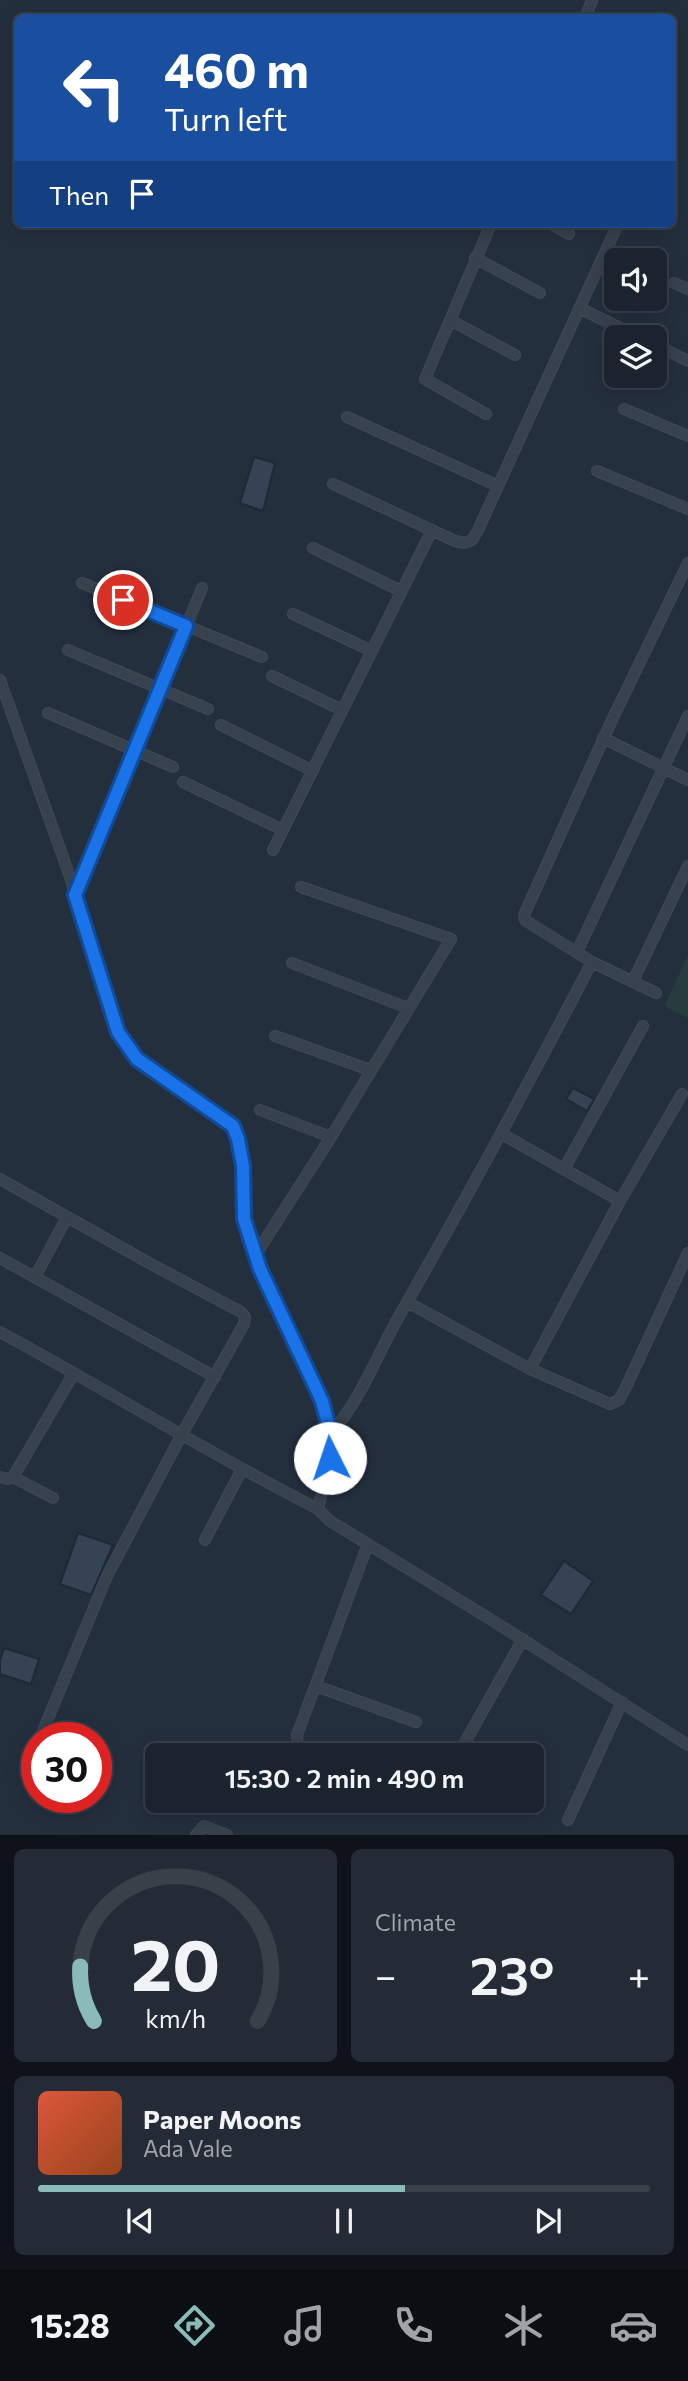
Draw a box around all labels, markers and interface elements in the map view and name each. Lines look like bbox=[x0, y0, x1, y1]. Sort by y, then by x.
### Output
text: 460 m bbox=[164, 38, 309, 98]
icon: left bbox=[49, 42, 140, 133]
text: Turn left bbox=[164, 98, 288, 138]
icon: arrive bbox=[123, 175, 161, 213]
text: Then bbox=[49, 179, 109, 210]
map controls bbox=[604, 248, 667, 388]
button: sound bbox=[604, 248, 667, 311]
button: layers bbox=[604, 325, 667, 388]
pin bbox=[93, 570, 153, 630]
icon: arrive bbox=[104, 581, 142, 619]
position arrow bbox=[293, 1421, 367, 1495]
speed limit sign: 30 bbox=[21, 1722, 112, 1813]
text: 15:30 · 2 min · 490 m bbox=[225, 1762, 464, 1793]
text: Climate bbox=[375, 1908, 456, 1936]
text: 20 bbox=[131, 1918, 220, 2007]
text: 23° bbox=[470, 1942, 555, 2006]
text: − bbox=[375, 1951, 397, 1998]
text: + bbox=[628, 1951, 650, 1998]
text: km/h bbox=[145, 2003, 206, 2033]
text: Paper Moons bbox=[143, 2103, 301, 2134]
text: Ada Vale bbox=[143, 2134, 233, 2162]
icon: previous bbox=[121, 2202, 159, 2240]
icon: pause bbox=[325, 2202, 363, 2240]
icon: next bbox=[529, 2202, 567, 2240]
icon: directions bbox=[170, 2301, 219, 2350]
icon: music bbox=[280, 2301, 329, 2350]
icon: phone bbox=[389, 2301, 438, 2350]
icon: climate bbox=[499, 2301, 548, 2350]
icon: car bbox=[609, 2301, 658, 2350]
text: 15:28 bbox=[30, 2305, 110, 2345]

